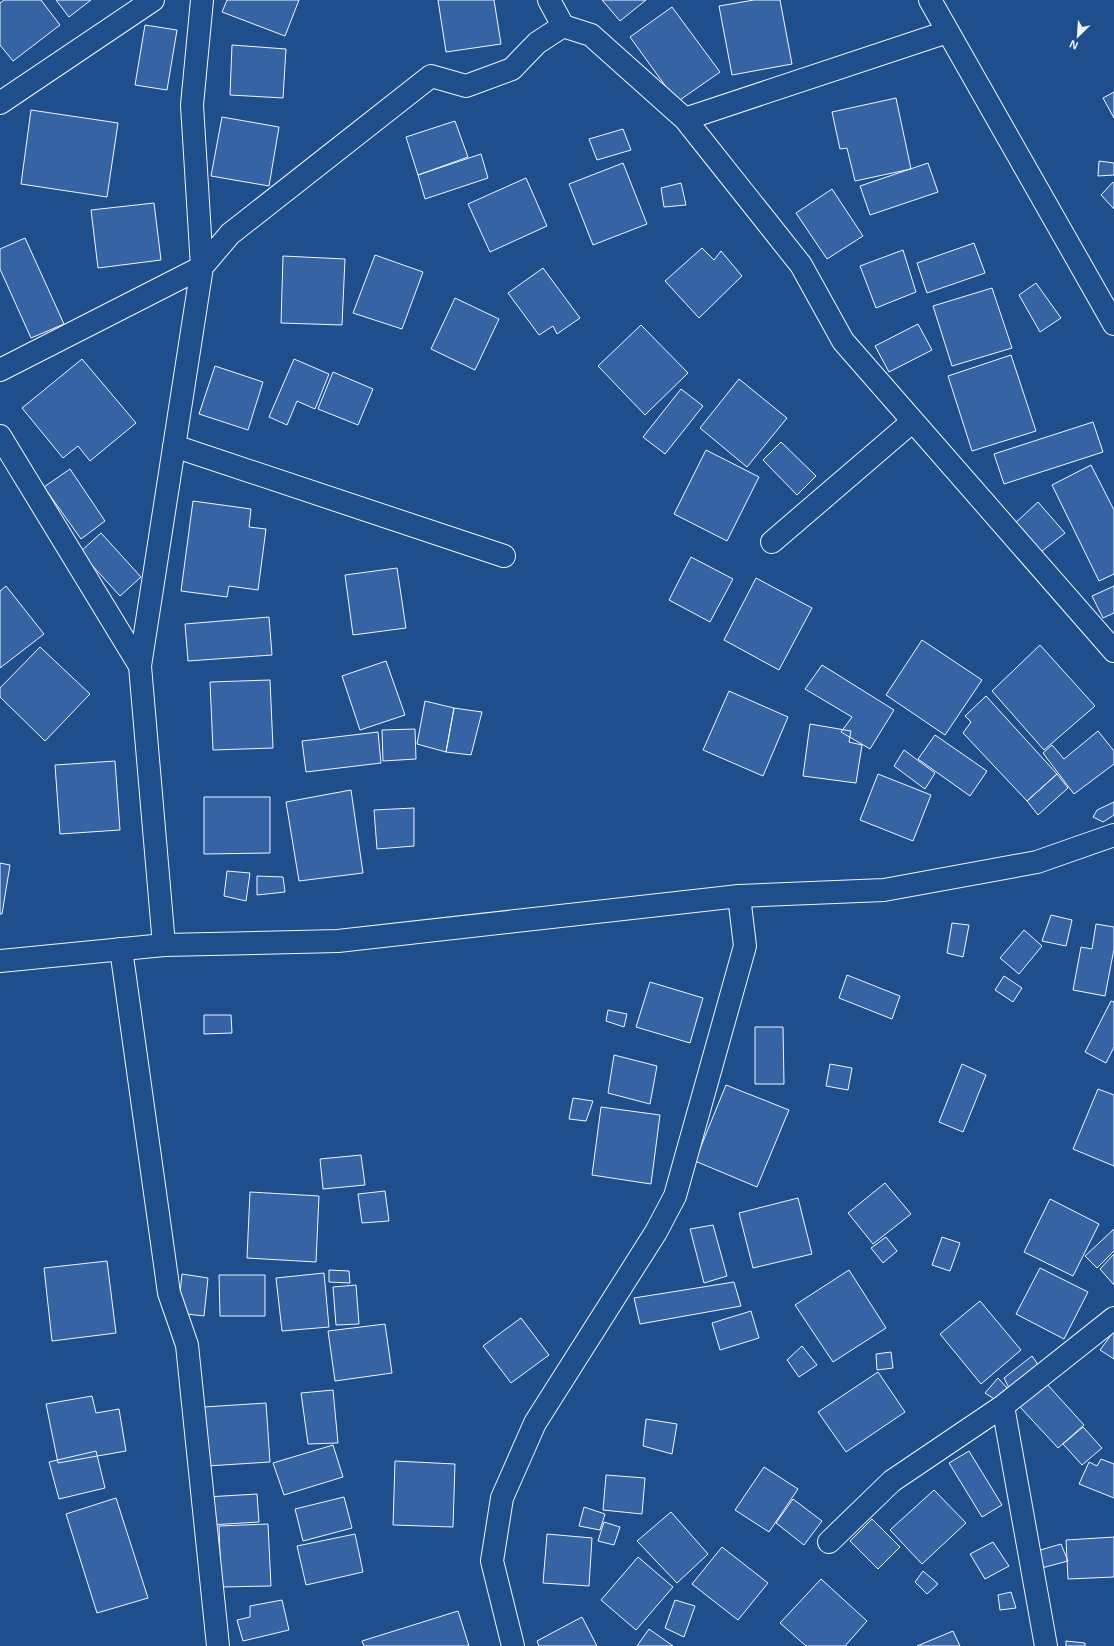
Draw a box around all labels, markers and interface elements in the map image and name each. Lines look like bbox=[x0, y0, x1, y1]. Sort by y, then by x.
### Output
north arrow bbox=[1058, 16, 1098, 56]
text: N bbox=[1068, 38, 1080, 52]

